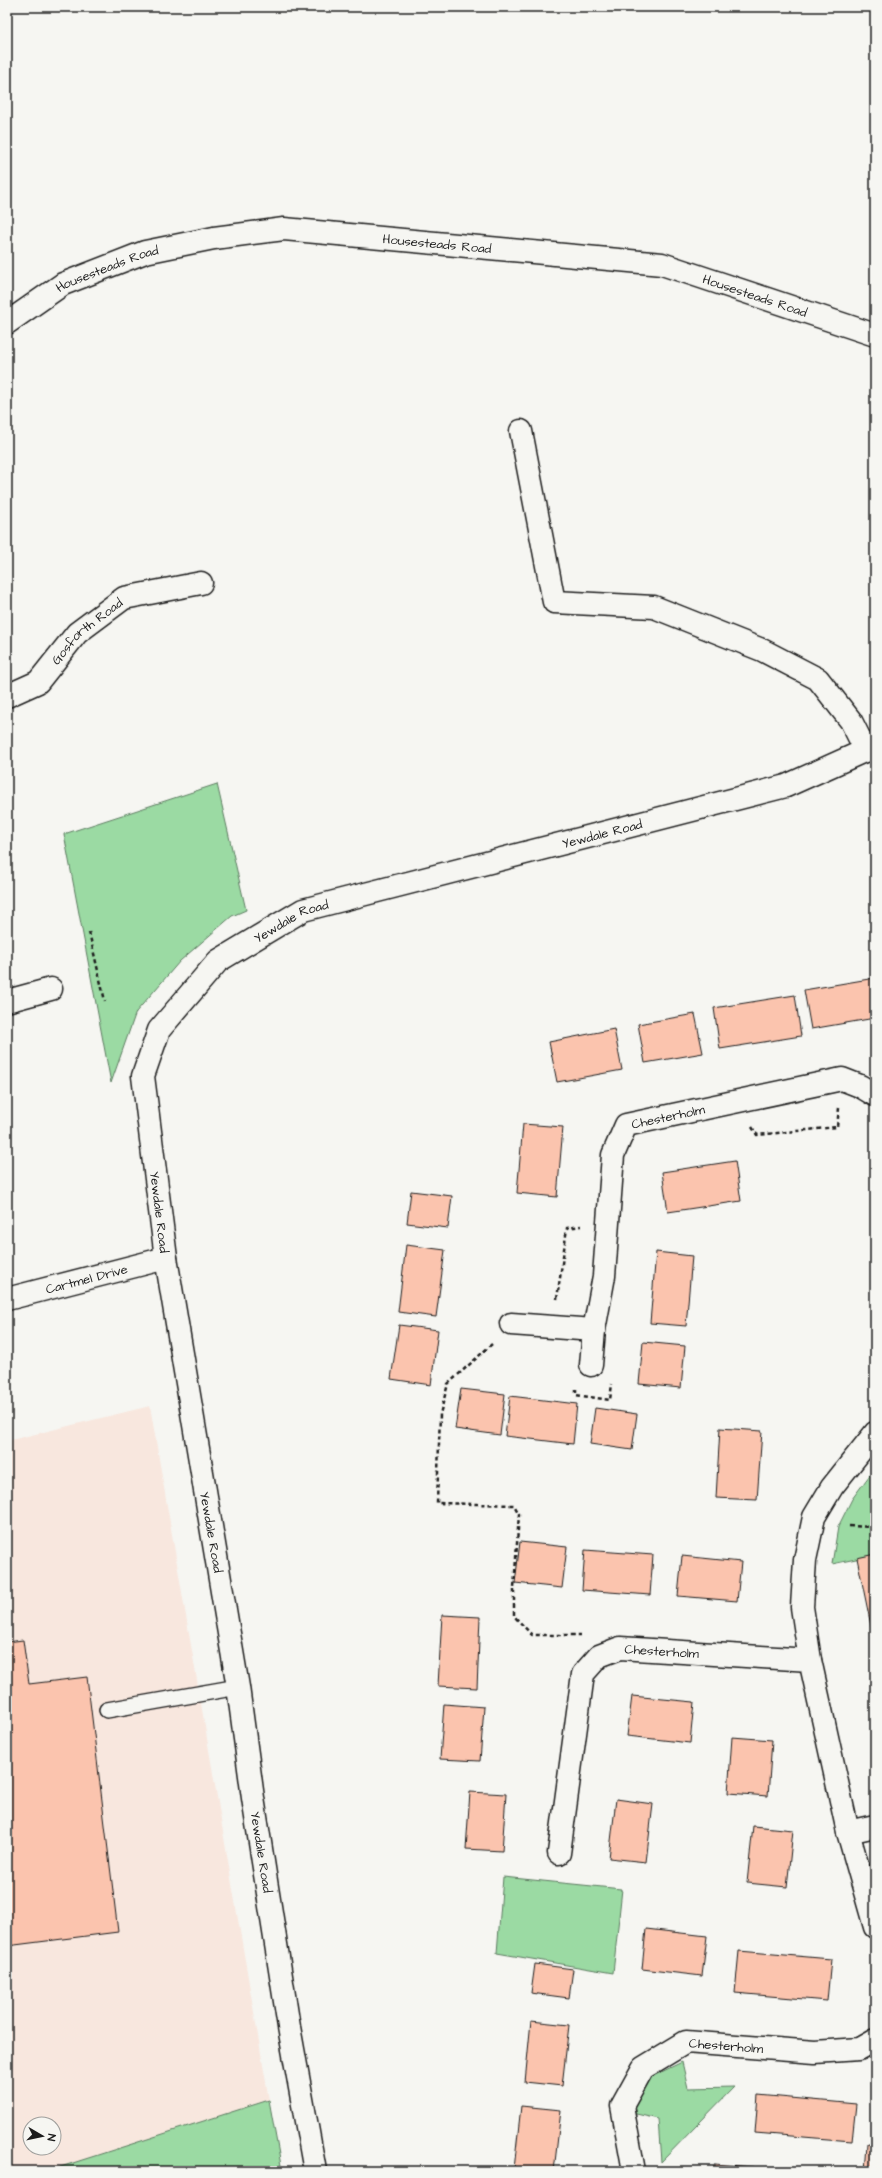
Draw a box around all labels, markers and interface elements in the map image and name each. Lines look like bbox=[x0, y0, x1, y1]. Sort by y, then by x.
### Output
street label: Housesteads Road bbox=[382, 230, 493, 258]
street label: Housesteads Road bbox=[52, 241, 160, 297]
street label: Housesteads Road bbox=[700, 270, 810, 322]
street label: Gosforth Road bbox=[47, 594, 127, 669]
street label: Yewdale Road bbox=[560, 815, 645, 853]
street label: Yewdale Road bbox=[251, 896, 331, 947]
street label: Chesterholm bbox=[630, 1100, 707, 1134]
street label: Yewdale Road bbox=[145, 1170, 173, 1254]
street label: Cartmel Drive bbox=[44, 1260, 130, 1299]
street label: Yewdale Road bbox=[195, 1490, 227, 1574]
street label: Chesterholm bbox=[624, 1640, 700, 1663]
street label: Yewdale Road bbox=[246, 1810, 276, 1894]
street label: Chesterholm bbox=[688, 2034, 765, 2058]
north arrow bbox=[22, 2116, 62, 2156]
text: N bbox=[43, 2133, 59, 2142]

